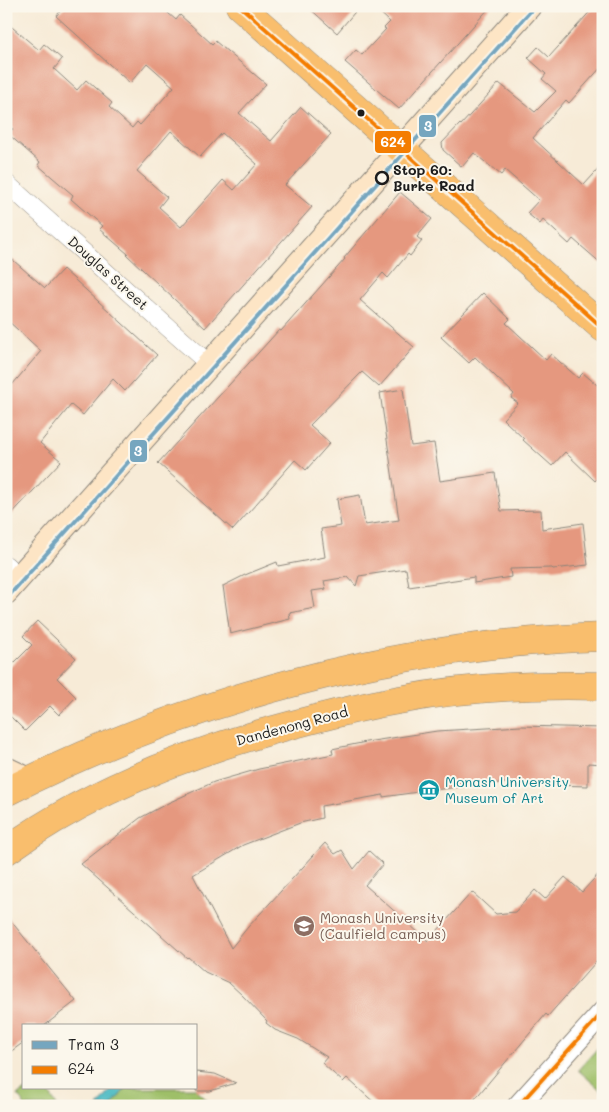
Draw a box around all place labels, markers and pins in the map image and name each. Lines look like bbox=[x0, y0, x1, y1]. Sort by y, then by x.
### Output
unlabelled marker bbox=[356, 108, 366, 118]
place label: Stop 60: Burke Road bbox=[393, 160, 474, 195]
marker: Stop 60: Burke Road bbox=[375, 171, 389, 185]
place label: Monash University Museum of Art bbox=[445, 772, 569, 807]
museum icon: Monash University Museum of Art bbox=[417, 778, 441, 802]
place label: Monash University (Caulfield campus) bbox=[320, 908, 446, 943]
school or university icon: Monash University (Caulfield campus) bbox=[292, 914, 316, 938]

